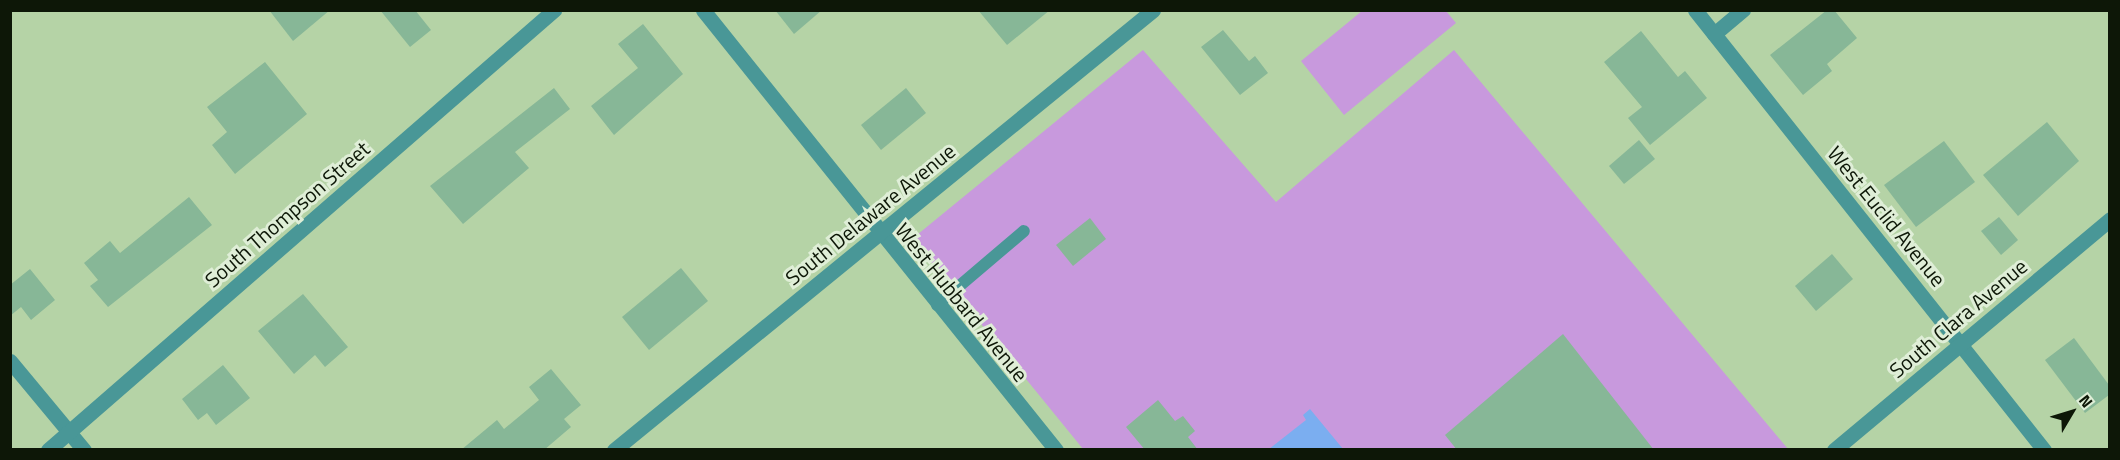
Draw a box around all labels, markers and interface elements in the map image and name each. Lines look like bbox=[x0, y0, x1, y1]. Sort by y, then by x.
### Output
street label: South Thompson Street bbox=[200, 136, 374, 292]
street label: South Delaware Avenue bbox=[780, 138, 960, 290]
street label: West Euclid Avenue bbox=[1823, 141, 1951, 291]
street label: West Hubbard Avenue bbox=[890, 218, 1034, 386]
street label: South Clara Avenue bbox=[1884, 253, 2032, 383]
north arrow bbox=[2042, 382, 2102, 442]
text: N bbox=[2073, 389, 2099, 413]

